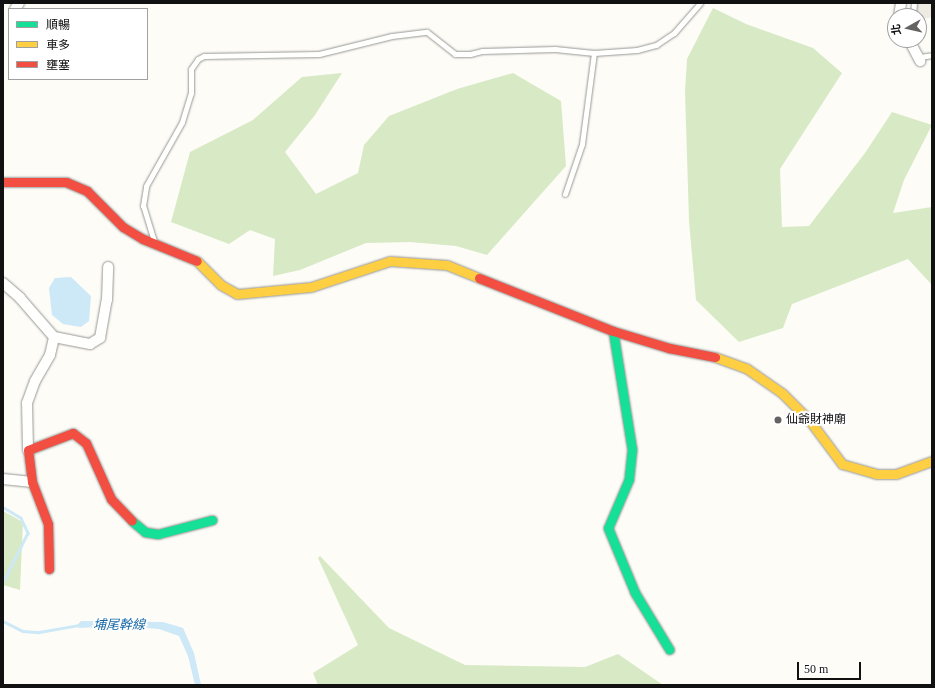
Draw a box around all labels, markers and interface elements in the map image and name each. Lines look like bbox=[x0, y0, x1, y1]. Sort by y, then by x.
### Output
legend bbox=[8, 8, 148, 80]
north arrow bbox=[887, 8, 927, 48]
text: 順暢 bbox=[46, 18, 70, 32]
text: 北 bbox=[889, 23, 903, 36]
text: 車多 bbox=[46, 38, 70, 52]
text: 壅塞 bbox=[46, 58, 70, 72]
place label: 仙爺財神廟 bbox=[786, 413, 846, 427]
marker: 仙爺財神廟 bbox=[773, 415, 783, 425]
water label: 埔尾幹線 bbox=[93, 617, 145, 633]
scale bar bbox=[799, 654, 863, 680]
text: 50 m bbox=[804, 662, 828, 676]

